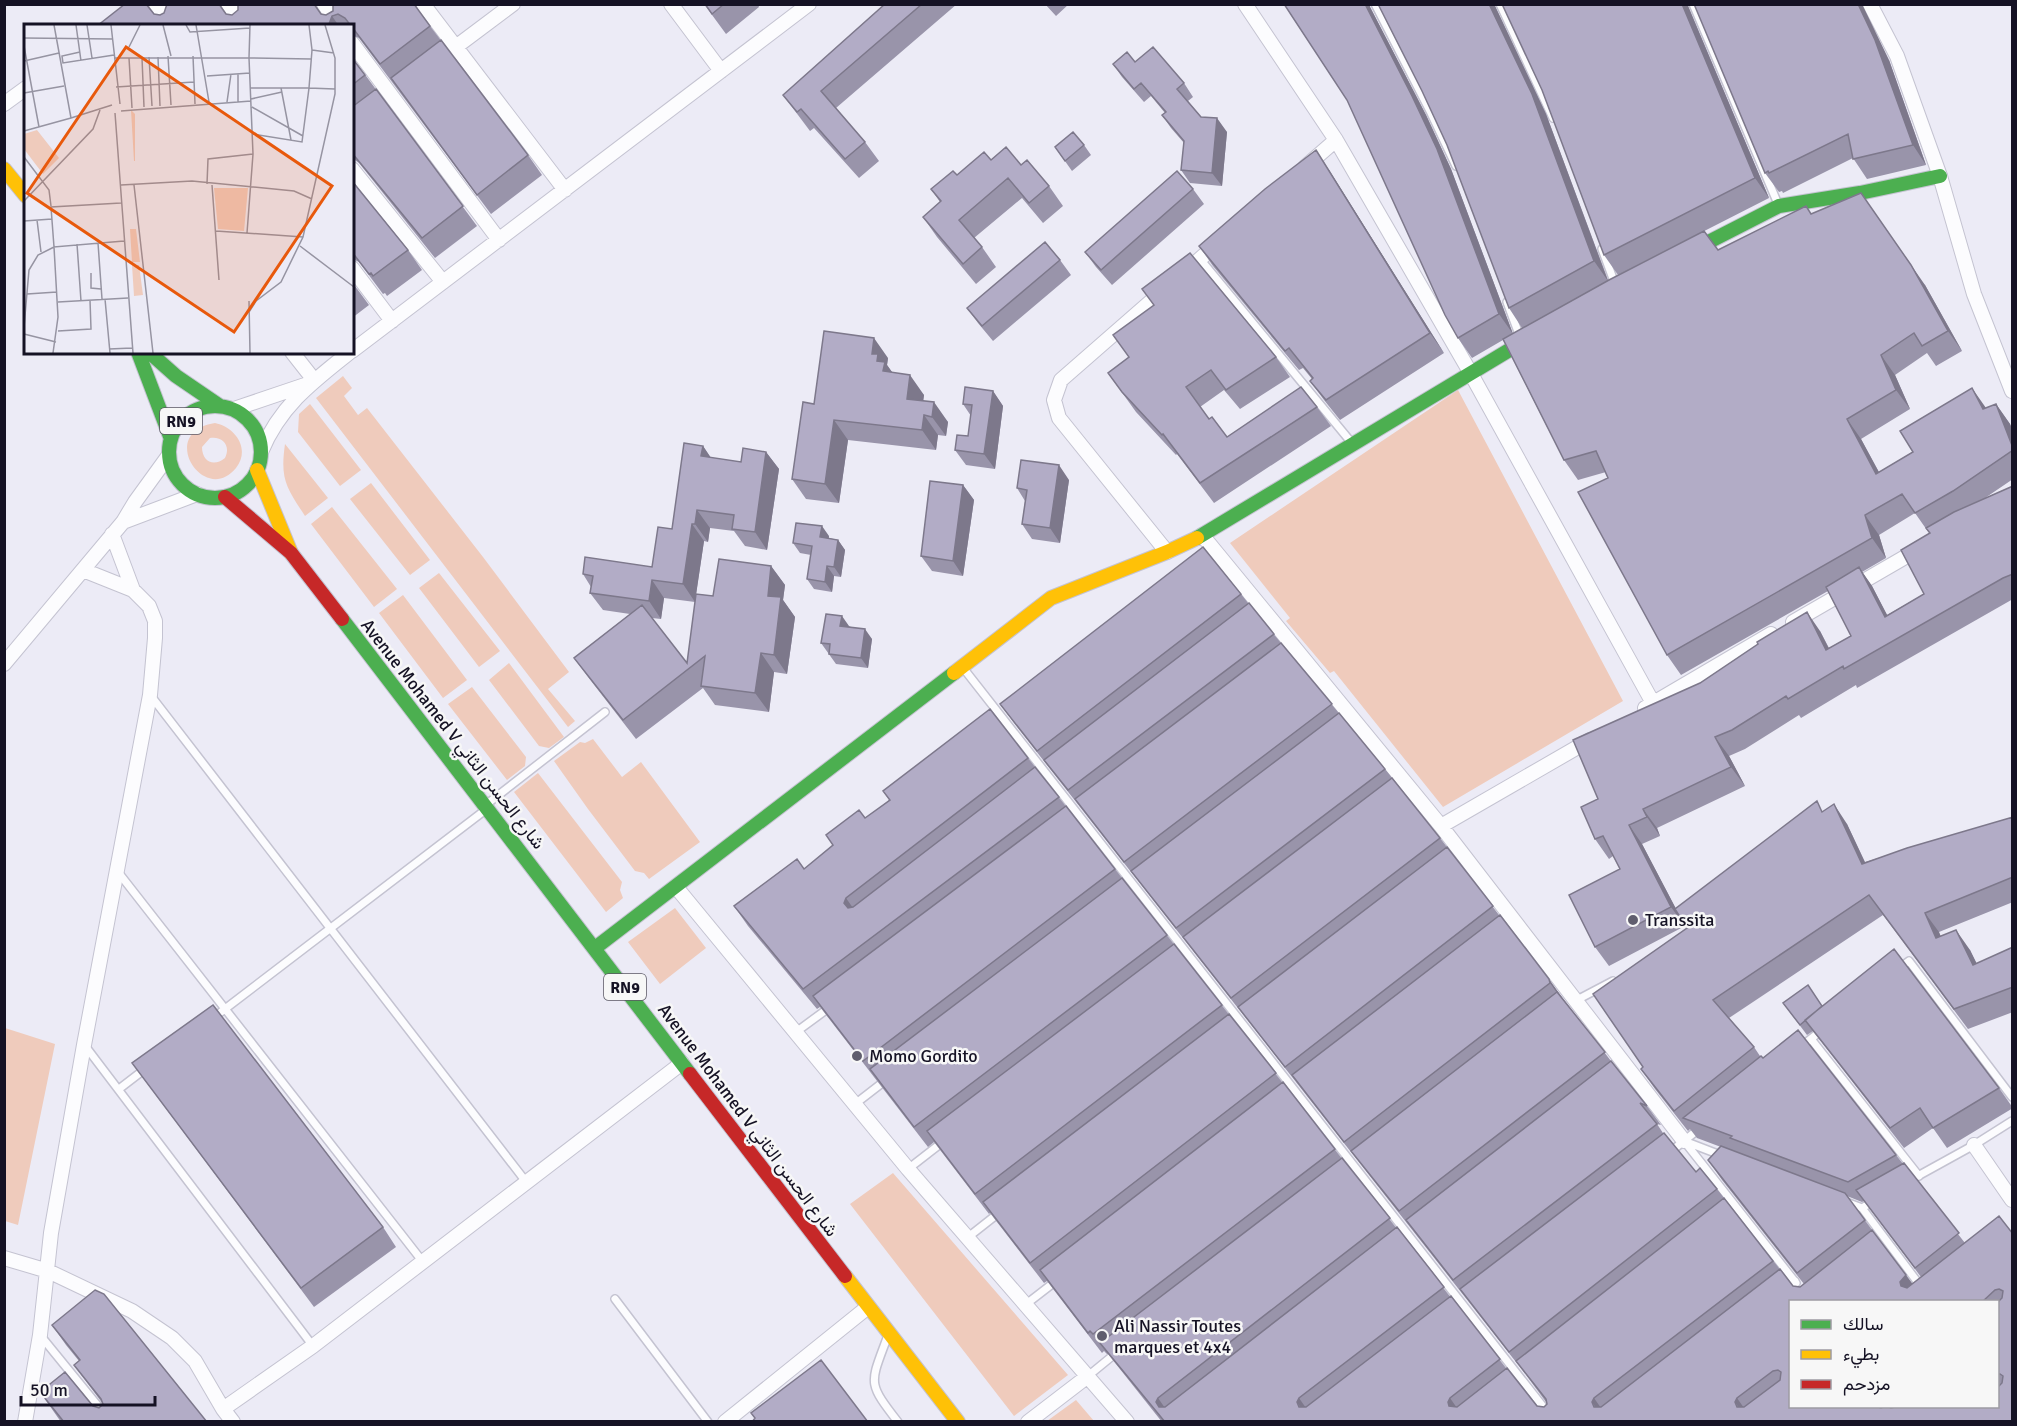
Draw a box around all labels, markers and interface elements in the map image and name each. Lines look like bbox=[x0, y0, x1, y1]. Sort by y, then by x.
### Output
inset map bbox=[24, 24, 354, 354]
road number: RN9 bbox=[160, 408, 202, 434]
street label: Avenue Mohamed V شارع الحسن الثاني bbox=[353, 615, 550, 856]
place label: Transsita bbox=[1645, 909, 1714, 931]
marker: Transsita bbox=[1626, 913, 1640, 927]
road number: RN9 bbox=[604, 974, 646, 1000]
street label: Avenue Mohamed V شارع الحسن الثاني bbox=[650, 999, 843, 1243]
place label: Momo Gordito bbox=[869, 1045, 978, 1067]
marker: Momo Gordito bbox=[850, 1049, 864, 1063]
legend bbox=[1789, 1300, 1999, 1408]
text: سالك bbox=[1843, 1313, 1883, 1335]
place label: Ali Nassir Toutes marques et 4x4 bbox=[1114, 1315, 1241, 1358]
marker: Ali Nassir Toutes marques et 4x4 bbox=[1095, 1329, 1109, 1343]
text: بطيء bbox=[1843, 1343, 1879, 1369]
scale bar bbox=[21, 1369, 154, 1407]
text: مزدحم bbox=[1843, 1373, 1890, 1396]
text: 50 m bbox=[30, 1379, 68, 1401]

